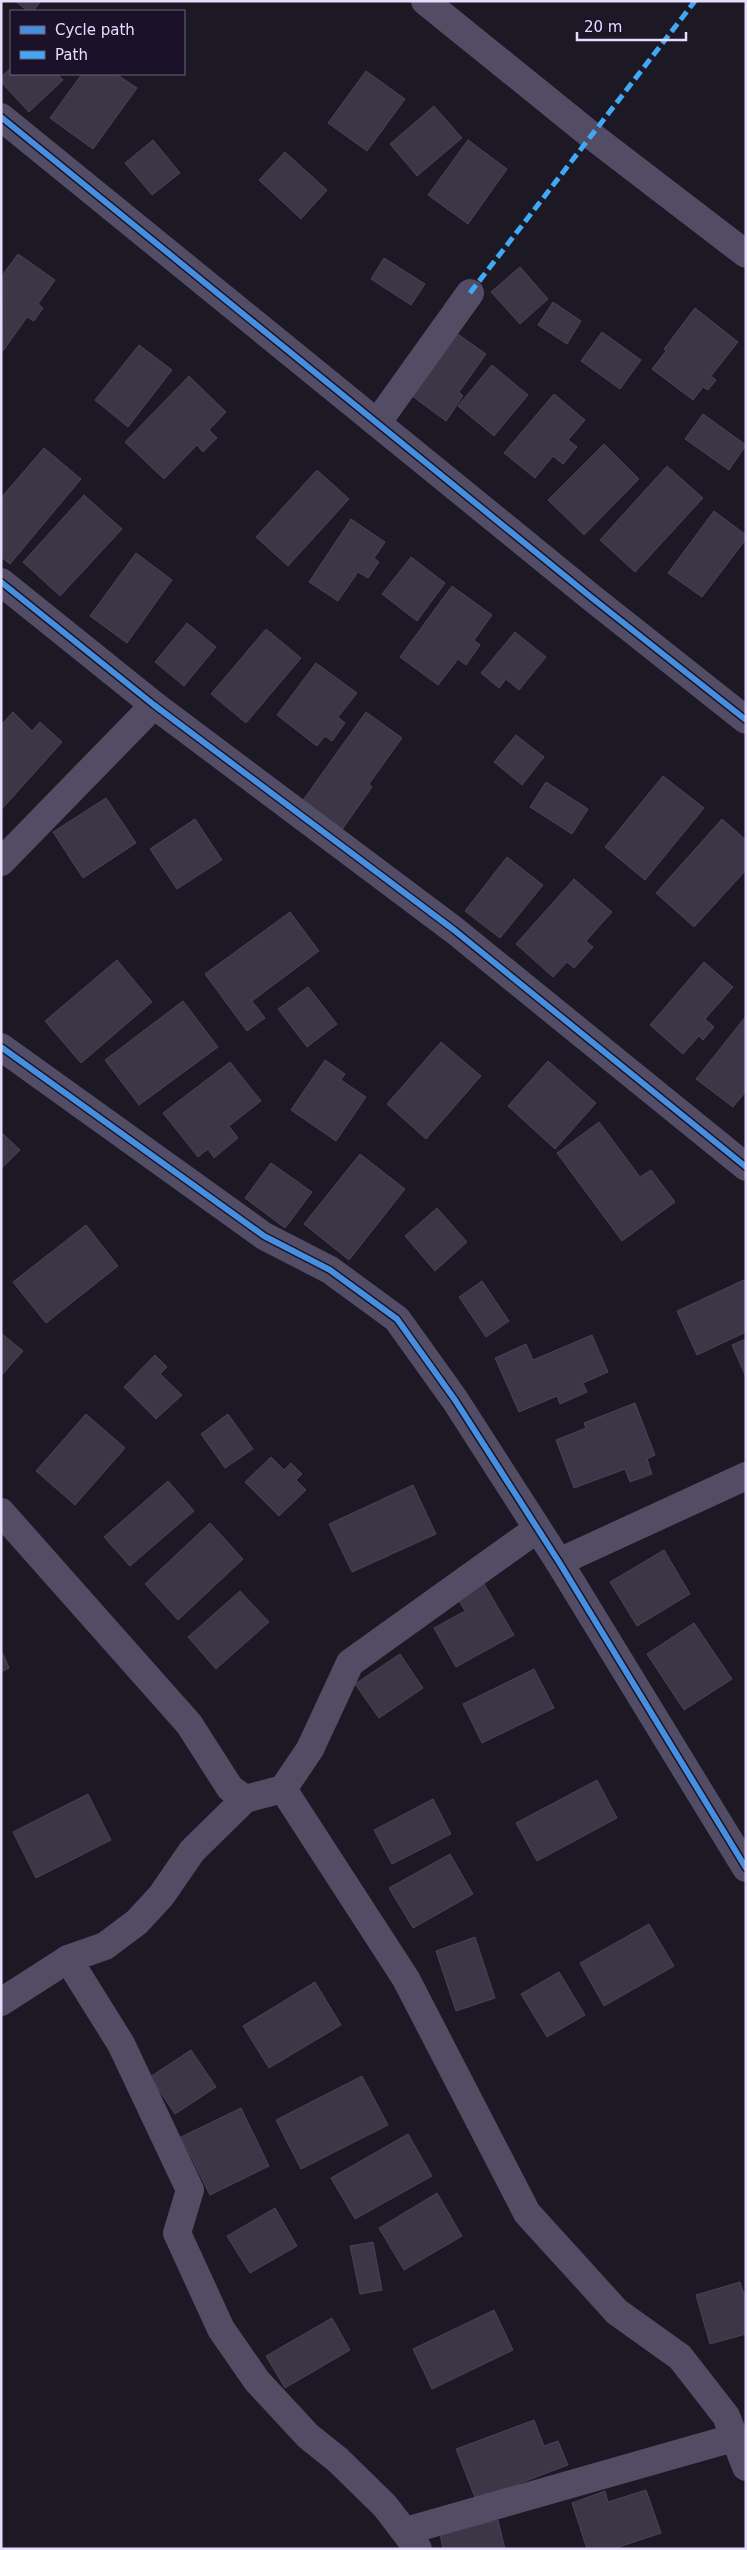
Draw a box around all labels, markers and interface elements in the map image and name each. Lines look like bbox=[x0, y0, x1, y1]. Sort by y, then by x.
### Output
legend bbox=[10, 10, 185, 75]
scale bar bbox=[577, 10, 686, 42]
text: 20 m bbox=[584, 18, 622, 36]
text: Cycle path bbox=[55, 21, 135, 39]
text: Path bbox=[55, 46, 88, 64]

